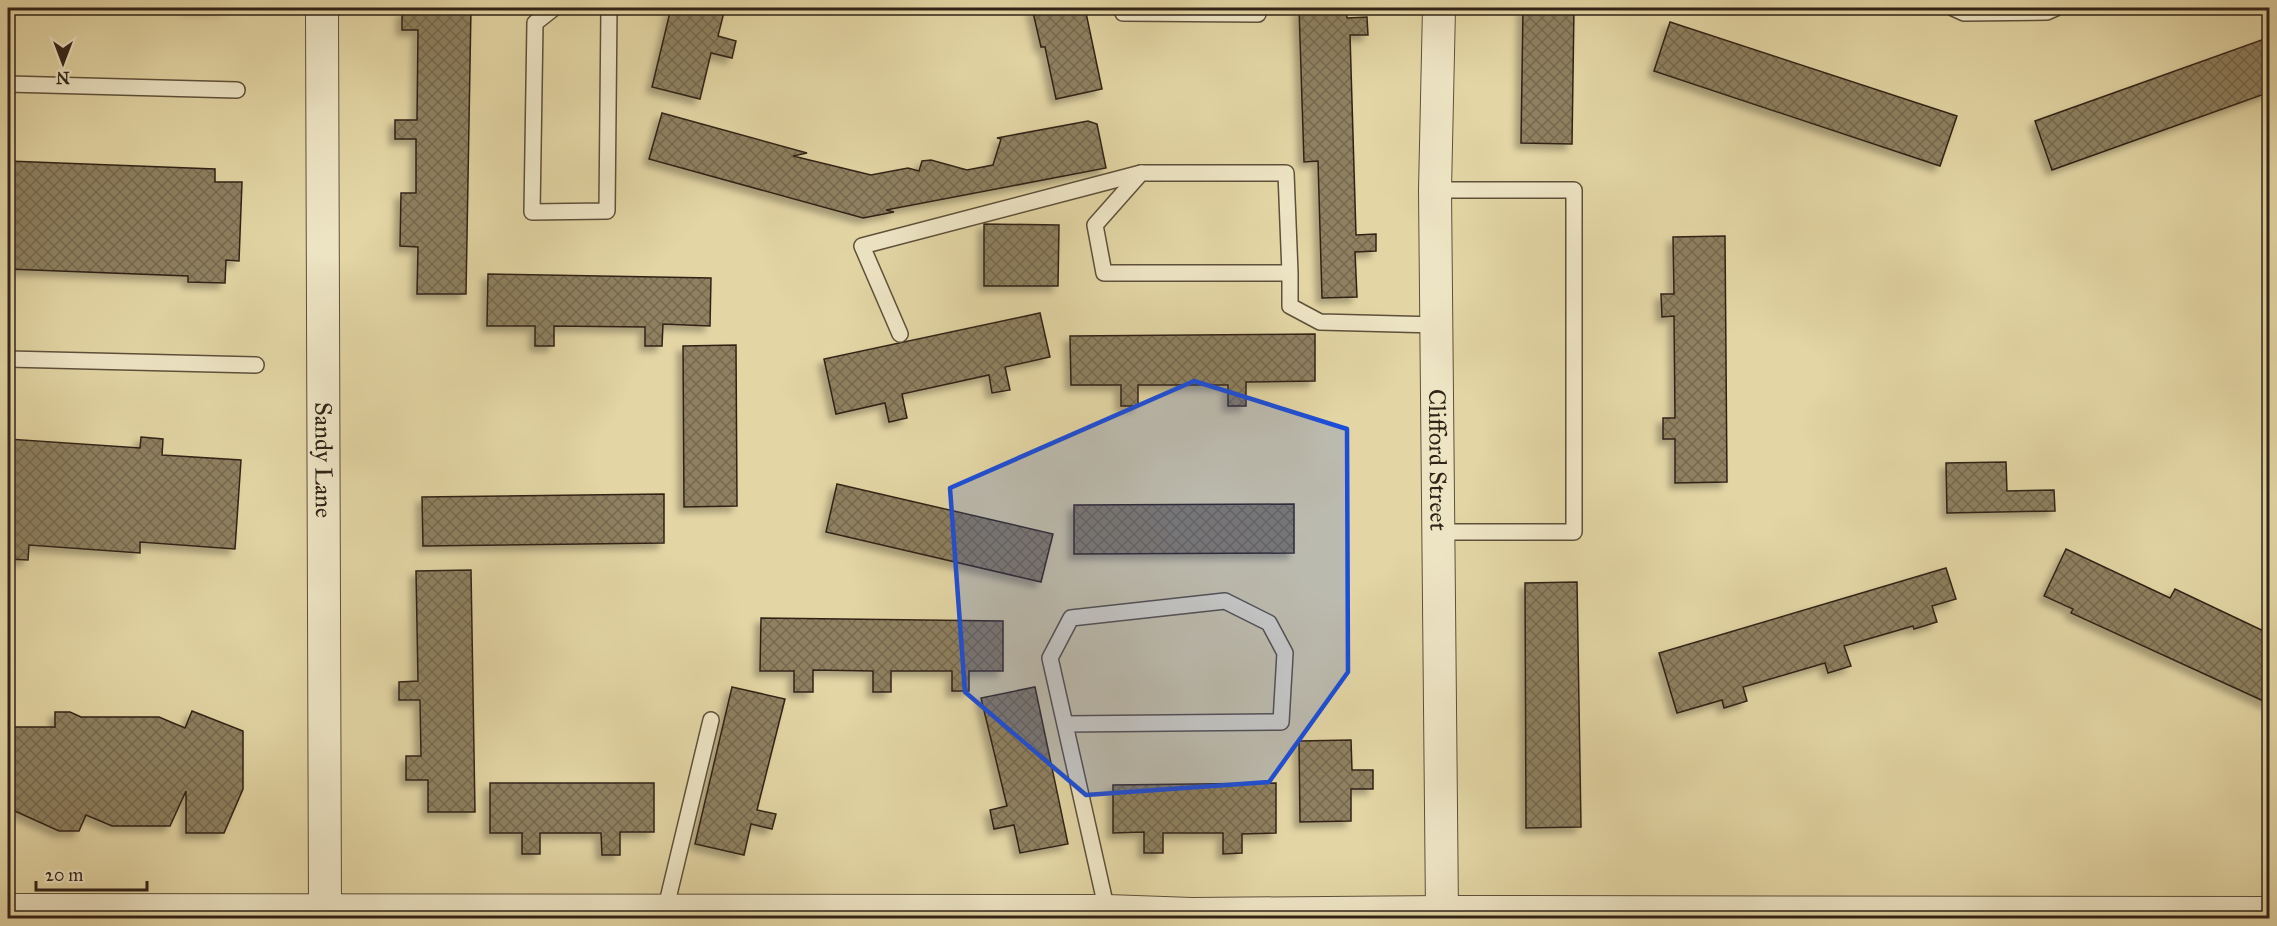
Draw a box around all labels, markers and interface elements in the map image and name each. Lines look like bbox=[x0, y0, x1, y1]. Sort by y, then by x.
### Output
north arrow bbox=[33, 33, 93, 93]
text: N bbox=[56, 68, 70, 87]
street label: Clifford Street bbox=[1422, 389, 1453, 531]
street label: Sandy Lane bbox=[308, 402, 339, 518]
scale bar bbox=[36, 854, 147, 892]
text: 20 m bbox=[45, 864, 83, 886]

